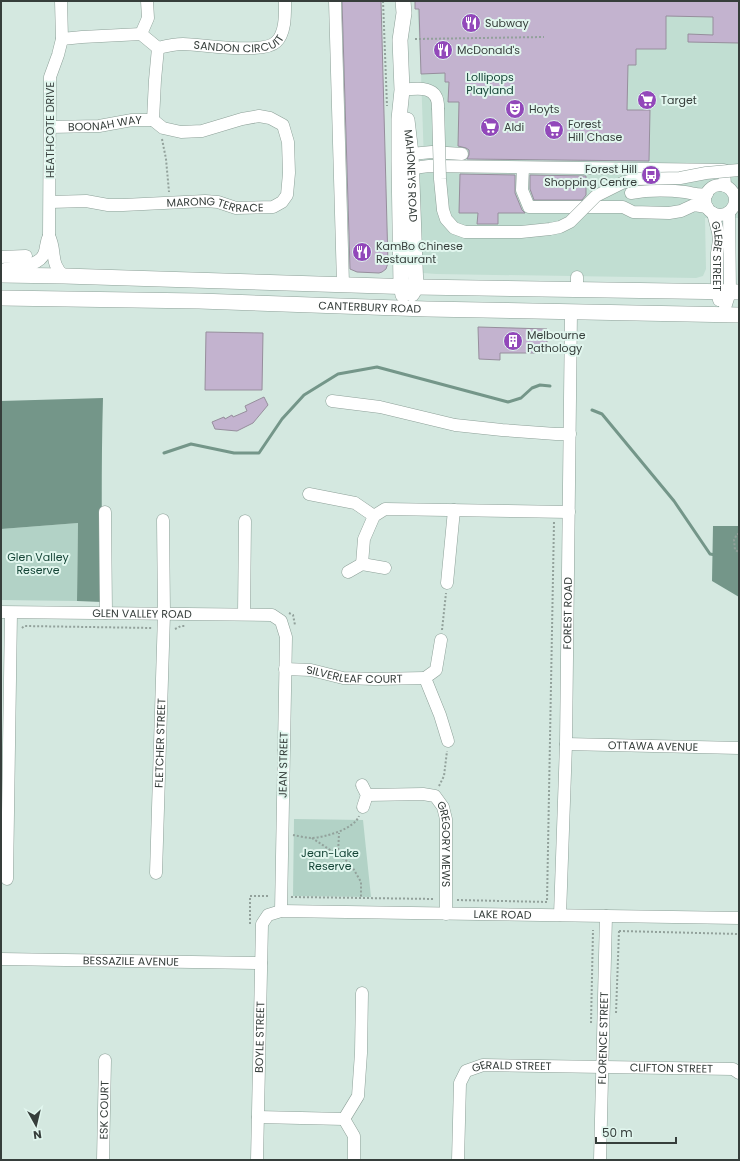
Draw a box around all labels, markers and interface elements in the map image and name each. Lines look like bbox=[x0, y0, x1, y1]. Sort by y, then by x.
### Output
restaurant icon: Subway bbox=[460, 12, 482, 34]
place label: Subway bbox=[485, 15, 529, 31]
street label: SANDON CIRCUIT bbox=[193, 31, 288, 56]
restaurant icon: McDonald's bbox=[432, 39, 454, 61]
place label: McDonald's bbox=[457, 42, 520, 58]
park label: Lollipops Playland bbox=[466, 69, 514, 98]
street label: HEATHCOTE DRIVE bbox=[42, 82, 58, 178]
supermarket icon: Target bbox=[636, 89, 658, 111]
place label: Target bbox=[661, 92, 697, 108]
theatre icon: Hoyts bbox=[504, 98, 526, 120]
place label: Hoyts bbox=[529, 101, 560, 117]
street label: BOONAH WAY bbox=[68, 111, 142, 135]
supermarket icon: Aldi bbox=[479, 116, 501, 138]
place label: Forest Hill Chase bbox=[568, 116, 622, 145]
place label: Aldi bbox=[504, 119, 525, 135]
supermarket icon: Forest Hill Chase bbox=[543, 119, 565, 141]
street label: MAHONEYS ROAD bbox=[400, 129, 421, 223]
place label: Forest Hill Shopping Centre bbox=[544, 161, 637, 190]
bus stop icon: Forest Hill Shopping Centre bbox=[640, 164, 662, 186]
street label: MARONG TERRACE bbox=[166, 193, 264, 216]
street label: GLEBE STREET bbox=[707, 219, 727, 292]
place label: KamBo Chinese Restaurant bbox=[376, 238, 463, 267]
restaurant icon: KamBo Chinese Restaurant bbox=[351, 241, 373, 263]
street label: CANTERBURY ROAD bbox=[318, 297, 422, 317]
place label: Melbourne Pathology bbox=[527, 327, 586, 356]
building icon: Melbourne Pathology bbox=[502, 330, 524, 352]
park label: Glen Valley Reserve bbox=[7, 549, 69, 578]
street label: FOREST ROAD bbox=[559, 577, 576, 649]
street label: GLEN VALLEY ROAD bbox=[92, 605, 192, 622]
street label: SILVERLEAF COURT bbox=[306, 662, 403, 687]
street label: FLETCHER STREET bbox=[151, 698, 169, 788]
street label: JEAN STREET bbox=[274, 732, 292, 798]
street label: OTTAWA AVENUE bbox=[608, 737, 698, 755]
street label: GREGORY MEWS bbox=[433, 797, 454, 887]
park label: Jean-Lake Reserve bbox=[301, 845, 359, 874]
street label: LAKE ROAD bbox=[473, 906, 532, 923]
street label: BESSAZILE AVENUE bbox=[83, 952, 179, 970]
street label: FLORENCE STREET bbox=[594, 992, 612, 1084]
street label: BOYLE STREET bbox=[251, 1001, 268, 1073]
street label: GERALD STREET bbox=[469, 1057, 552, 1076]
street label: CLIFTON STREET bbox=[630, 1059, 713, 1077]
street label: ESK COURT bbox=[95, 1080, 113, 1140]
north arrow bbox=[16, 1105, 56, 1145]
scale bar bbox=[596, 1119, 676, 1145]
text: 50 m bbox=[602, 1124, 633, 1141]
text: N bbox=[32, 1126, 43, 1143]

